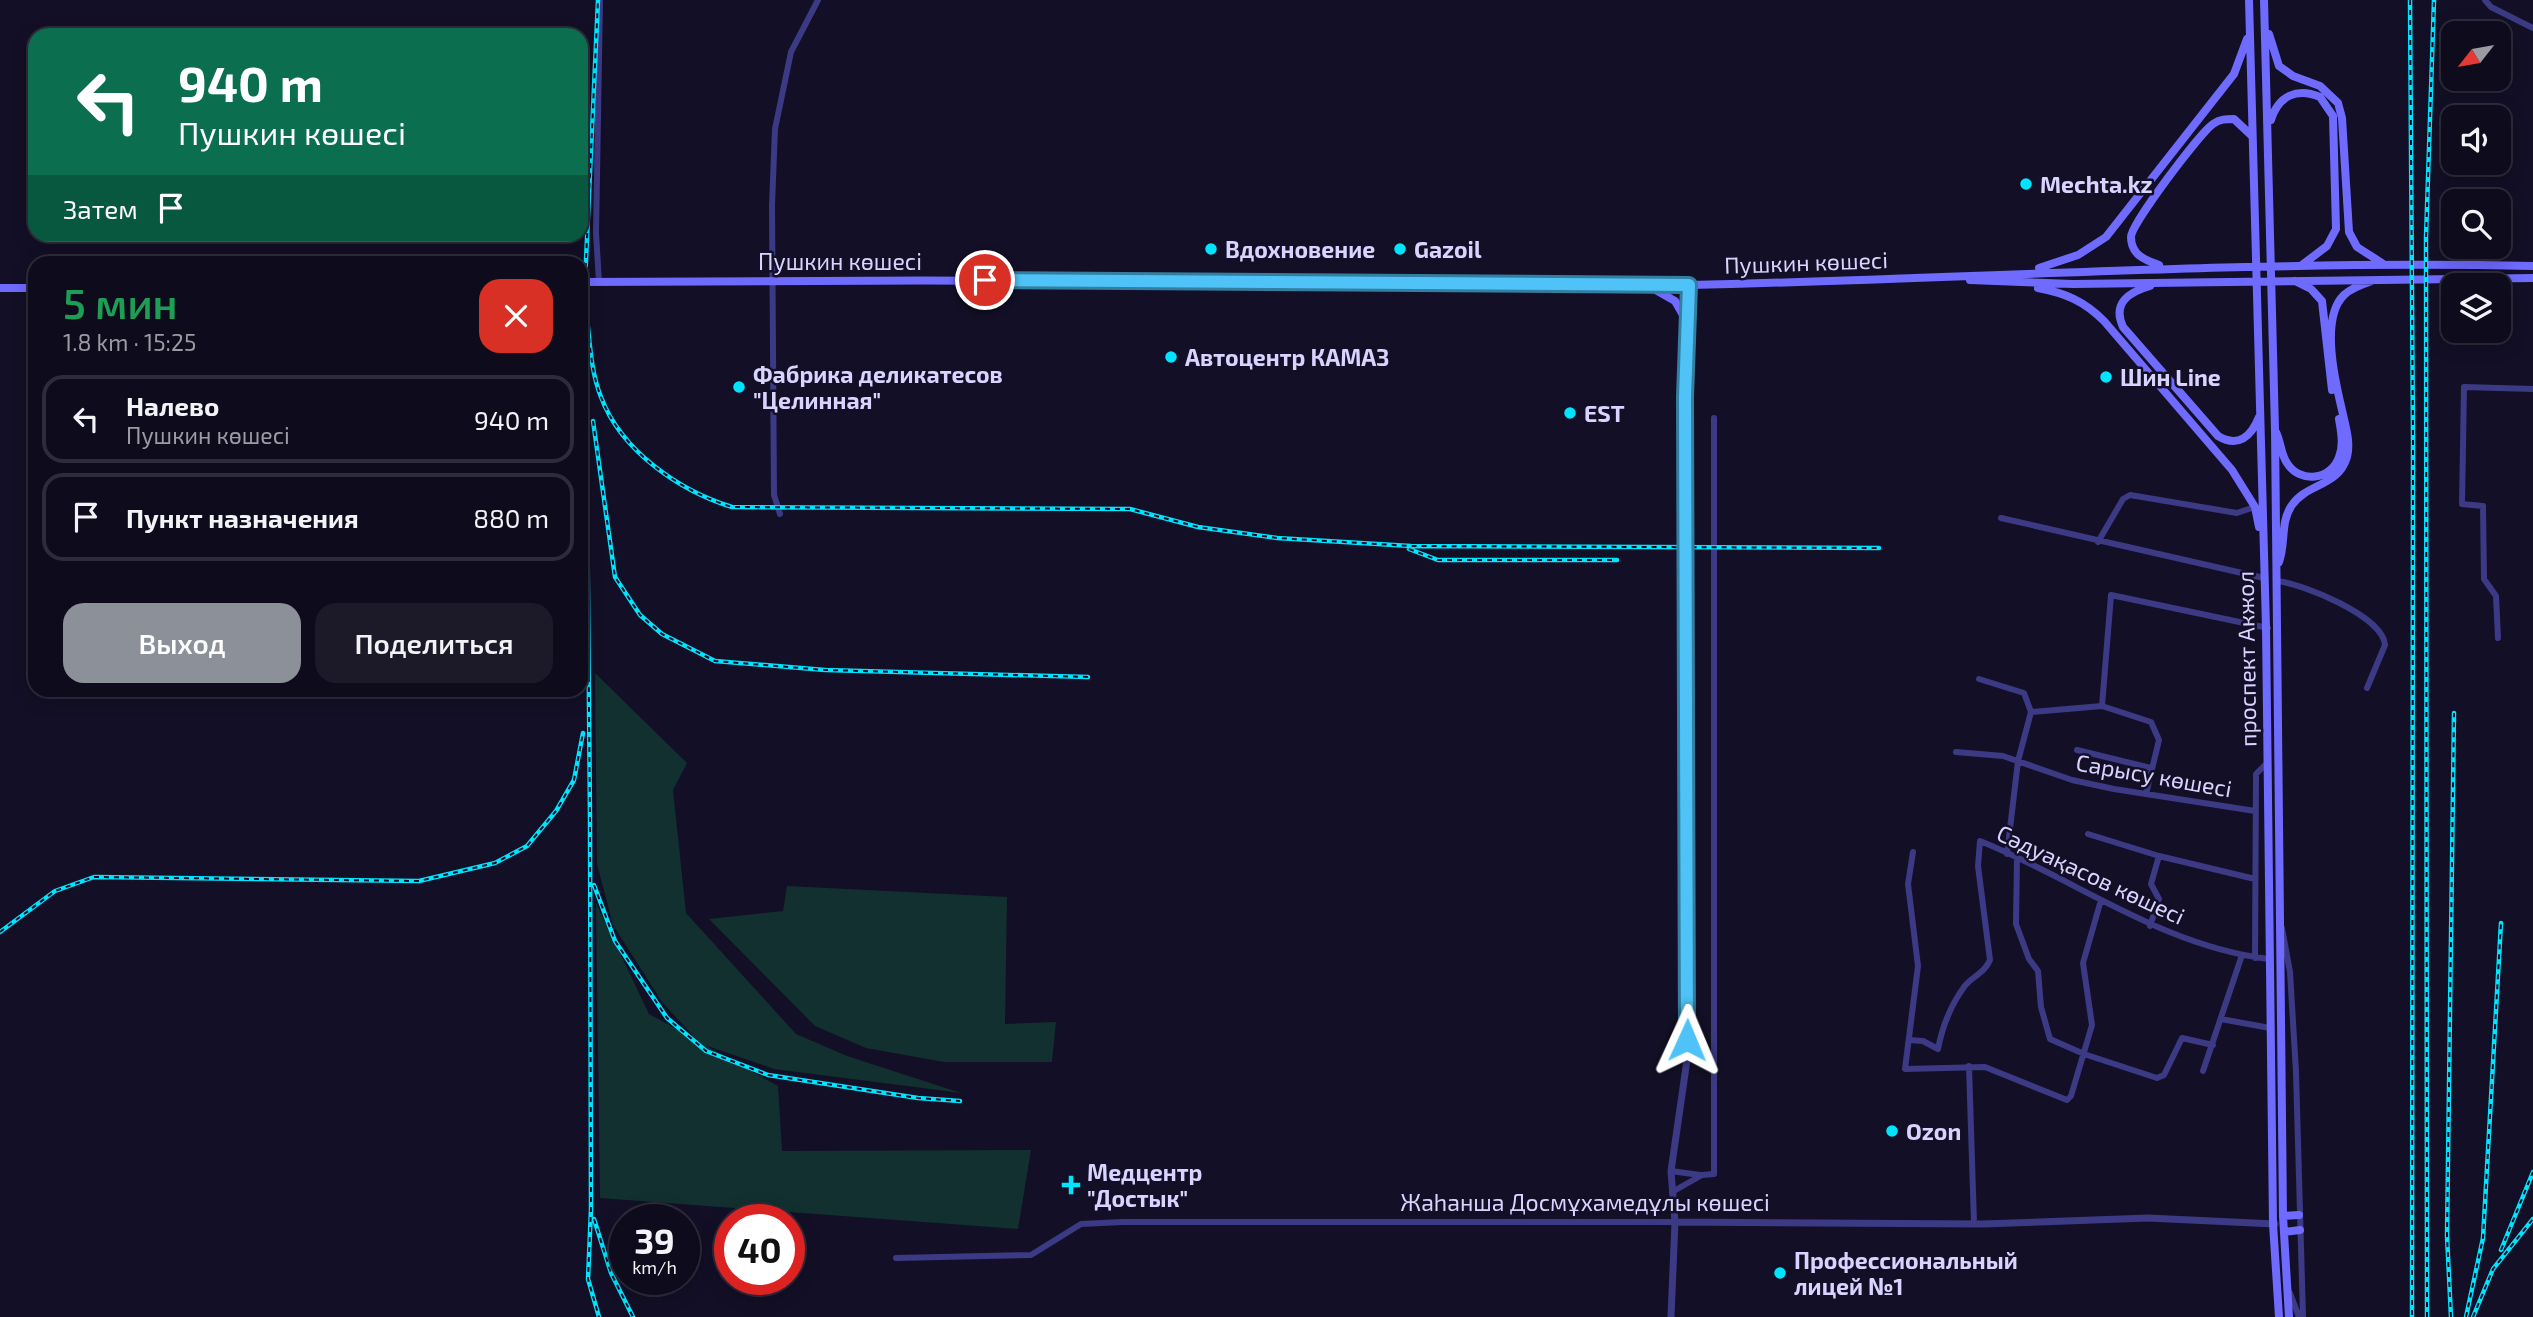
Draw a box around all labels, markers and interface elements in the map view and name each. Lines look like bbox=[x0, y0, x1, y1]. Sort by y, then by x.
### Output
north arrow bbox=[2441, 21, 2511, 91]
map controls bbox=[2441, 21, 2511, 343]
text: 940 m bbox=[178, 53, 323, 112]
icon: left bbox=[63, 56, 154, 147]
button: sound bbox=[2441, 105, 2511, 175]
text: Пушкин көшесі bbox=[178, 113, 406, 151]
place label: Mechta.kz bbox=[2040, 170, 2153, 198]
marker: Mechta.kz bbox=[2018, 176, 2034, 192]
icon: arrive bbox=[152, 189, 190, 227]
button: search bbox=[2441, 189, 2511, 259]
text: Затем bbox=[63, 193, 138, 224]
place label: Вдохновение bbox=[1225, 235, 1375, 263]
place label: Gazoil bbox=[1414, 235, 1482, 263]
marker: Вдохновение bbox=[1203, 241, 1219, 257]
marker: Gazoil bbox=[1392, 241, 1408, 257]
street label: Пушкин көшесі bbox=[1724, 245, 1888, 280]
street label: Пушкин көшесі bbox=[758, 247, 922, 276]
pin bbox=[955, 250, 1015, 310]
icon: arrive bbox=[966, 261, 1004, 299]
button: layers bbox=[2441, 273, 2511, 343]
text: 5 мин bbox=[63, 277, 178, 327]
button: close bbox=[479, 279, 553, 353]
text: 1.8 km · 15:25 bbox=[63, 328, 196, 356]
place label: Автоцентр КАМАЗ bbox=[1185, 343, 1389, 371]
marker: Автоцентр КАМАЗ bbox=[1163, 349, 1179, 365]
place label: Фабрика деликатесов "Целинная" bbox=[753, 360, 1003, 414]
place label: Шин Line bbox=[2120, 363, 2221, 391]
marker: Шин Line bbox=[2098, 369, 2114, 385]
marker: Фабрика деликатесов "Целинная" bbox=[731, 379, 747, 395]
text: Налево bbox=[126, 390, 219, 421]
place label: EST bbox=[1584, 399, 1625, 427]
icon: left bbox=[67, 400, 105, 438]
text: 940 m bbox=[474, 404, 549, 435]
marker: EST bbox=[1562, 405, 1578, 421]
text: Пушкин көшесі bbox=[126, 421, 290, 449]
icon: arrive bbox=[67, 498, 105, 536]
text: Пункт назначения bbox=[126, 502, 359, 533]
text: 880 m bbox=[473, 502, 549, 533]
street label: проспект Акжол bbox=[2230, 571, 2262, 747]
button: Выход bbox=[63, 603, 301, 683]
button: Поделиться bbox=[315, 603, 553, 683]
street label: Сарысу көшесі bbox=[2074, 748, 2234, 803]
street label: Сәдуақасов көшесі bbox=[1992, 818, 2189, 931]
position arrow bbox=[1650, 1003, 1724, 1077]
place label: Ozon bbox=[1906, 1117, 1961, 1145]
marker: Ozon bbox=[1884, 1123, 1900, 1139]
place label: Медцентр "Достык" bbox=[1087, 1158, 1202, 1212]
marker: Медцентр "Достык" bbox=[1061, 1175, 1081, 1195]
street label: Жаһанша Досмұхамедұлы көшесі bbox=[1400, 1188, 1770, 1216]
speed limit sign: 40 bbox=[714, 1204, 805, 1295]
text: 39 bbox=[634, 1219, 675, 1261]
place label: Профессиональный лицей №1 bbox=[1794, 1246, 2018, 1300]
text: km/h bbox=[632, 1256, 677, 1278]
marker: Профессиональный лицей №1 bbox=[1772, 1265, 1788, 1281]

